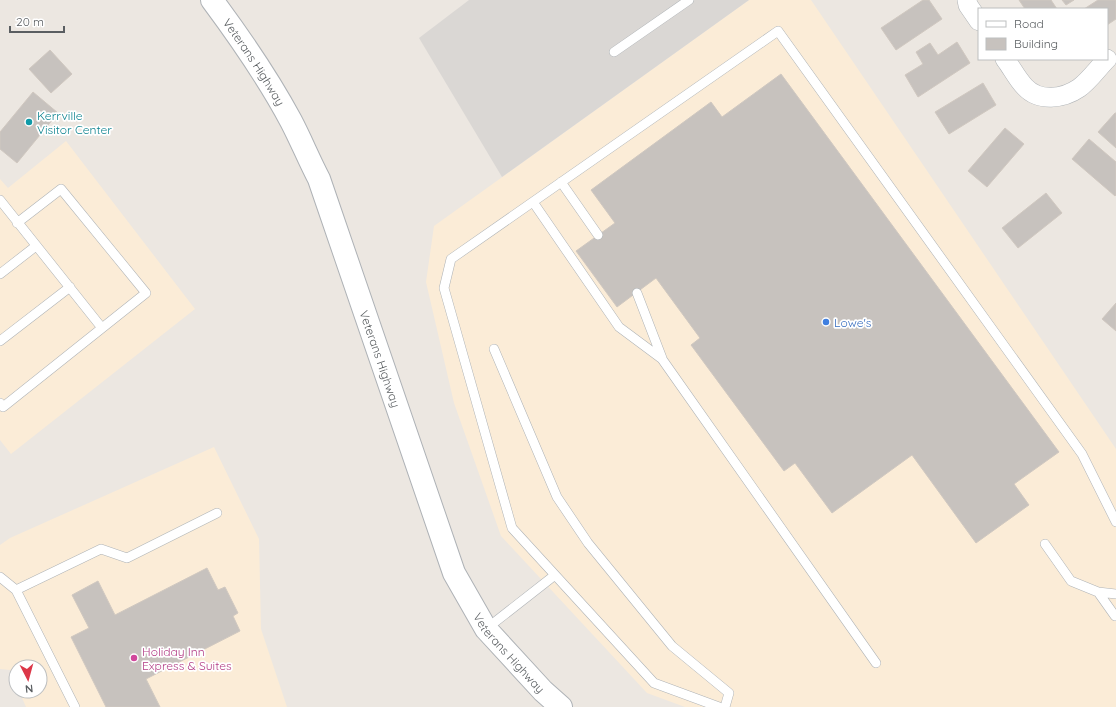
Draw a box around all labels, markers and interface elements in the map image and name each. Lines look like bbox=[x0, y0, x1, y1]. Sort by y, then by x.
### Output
scale bar bbox=[10, 8, 64, 34]
legend bbox=[978, 8, 1108, 60]
text: 20 m bbox=[16, 14, 44, 29]
street label: Veterans Highway bbox=[220, 15, 288, 108]
text: Road bbox=[1014, 16, 1044, 31]
text: Building bbox=[1014, 36, 1058, 51]
place label: Kerrville Visitor Center bbox=[37, 108, 112, 137]
marker: Kerrville Visitor Center bbox=[24, 117, 34, 127]
street label: Veterans Highway bbox=[357, 308, 404, 409]
place label: Lowe's bbox=[834, 315, 872, 330]
marker: Lowe's bbox=[821, 317, 831, 327]
street label: Veterans Highway bbox=[471, 610, 548, 696]
place label: Holiday Inn Express & Suites bbox=[142, 644, 232, 673]
marker: Holiday Inn Express & Suites bbox=[129, 653, 139, 663]
north arrow bbox=[8, 659, 48, 699]
text: N bbox=[24, 682, 34, 696]

